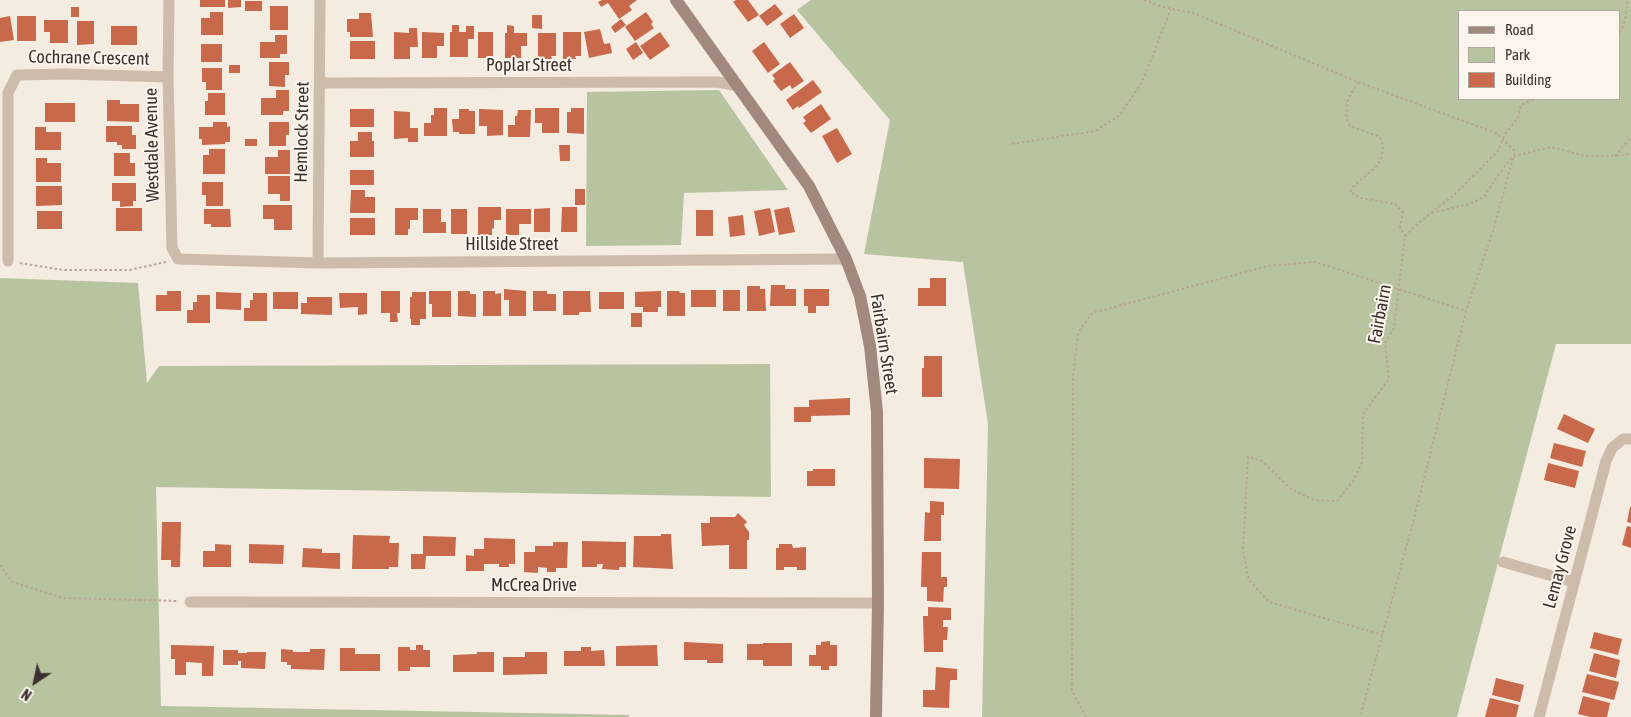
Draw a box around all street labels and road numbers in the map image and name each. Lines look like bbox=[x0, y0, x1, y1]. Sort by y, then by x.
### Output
street label: Cochrane Crescent bbox=[28, 46, 150, 70]
street label: Poplar Street bbox=[486, 54, 572, 76]
street label: Hemlock Street bbox=[290, 81, 314, 183]
street label: Westdale Avenue bbox=[140, 88, 164, 202]
street label: Hillside Street bbox=[465, 233, 559, 255]
street label: Fairbairn bbox=[1364, 283, 1396, 345]
street label: Fairbairn Street bbox=[865, 292, 903, 396]
street label: Lemay Grove bbox=[1539, 523, 1581, 611]
street label: McCrea Drive bbox=[491, 574, 577, 596]

